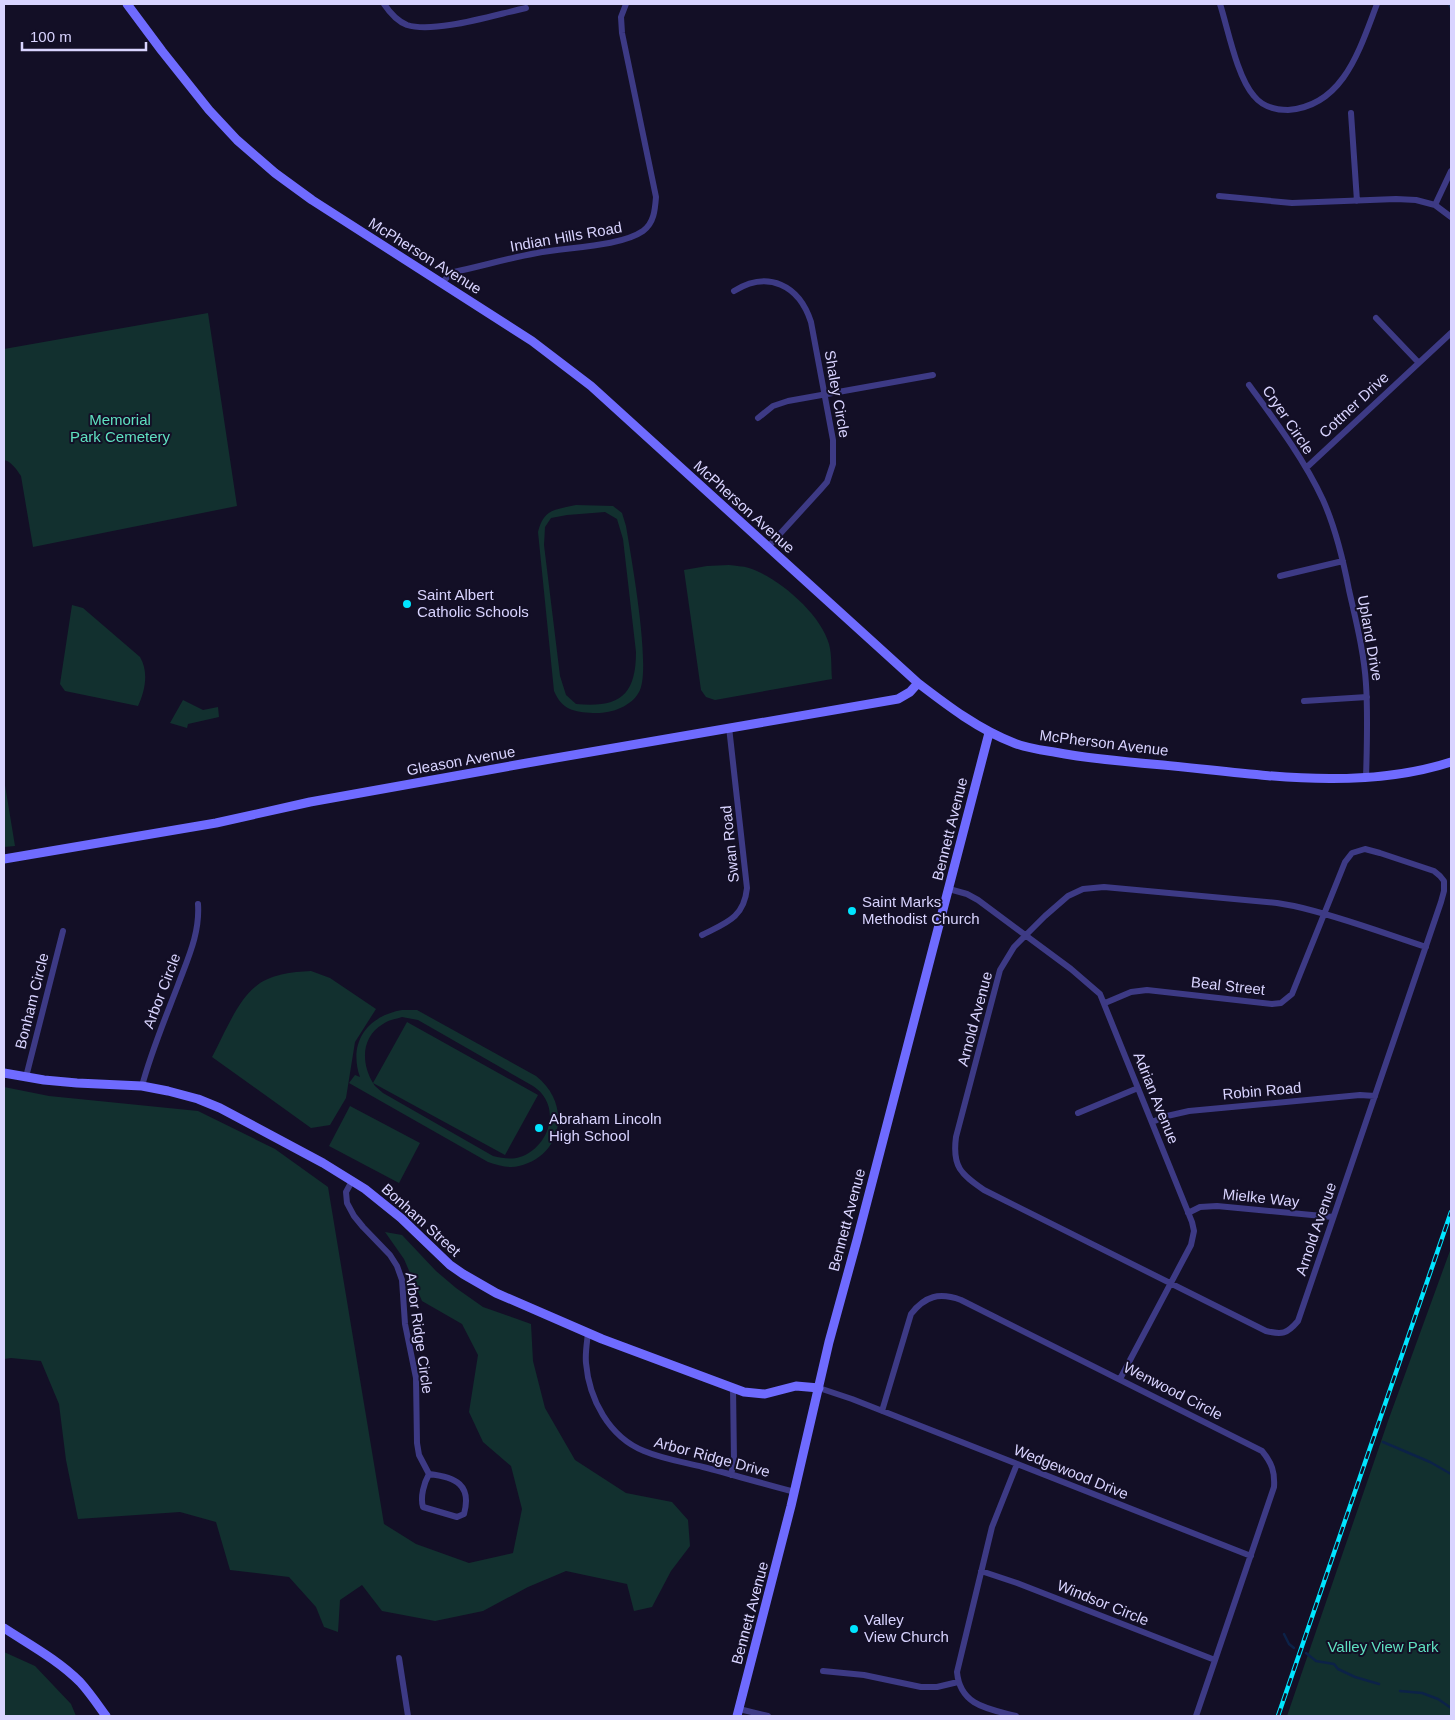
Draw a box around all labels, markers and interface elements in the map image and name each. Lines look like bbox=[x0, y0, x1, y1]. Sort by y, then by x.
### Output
scale bar bbox=[22, 20, 146, 52]
text: 100 m bbox=[30, 28, 72, 45]
street label: McPherson Avenue bbox=[366, 214, 485, 297]
street label: Indian Hills Road bbox=[509, 218, 623, 255]
street label: Shaley Circle bbox=[821, 349, 854, 439]
street label: Cottner Drive bbox=[1316, 368, 1392, 441]
street label: Cryer Circle bbox=[1259, 382, 1318, 457]
park label: Memorial Park Cemetery bbox=[70, 411, 171, 445]
street label: McPherson Avenue bbox=[690, 457, 798, 556]
place label: Saint Albert Catholic Schools bbox=[417, 586, 529, 620]
street label: Upland Drive bbox=[1355, 594, 1386, 682]
marker: Saint Albert Catholic Schools bbox=[401, 598, 413, 610]
street label: McPherson Avenue bbox=[1039, 726, 1170, 759]
street label: Gleason Avenue bbox=[405, 743, 516, 778]
street label: Bennett Avenue bbox=[928, 776, 971, 882]
street label: Swan Road bbox=[717, 805, 742, 884]
place label: Saint Marks Methodist Church bbox=[862, 893, 980, 927]
marker: Saint Marks Methodist Church bbox=[846, 905, 858, 917]
street label: Bonham Circle bbox=[11, 951, 52, 1051]
street label: Arbor Circle bbox=[139, 951, 184, 1031]
street label: Arnold Avenue bbox=[954, 970, 995, 1068]
street label: Beal Street bbox=[1190, 973, 1267, 998]
street label: Adrian Avenue bbox=[1130, 1050, 1183, 1146]
street label: Robin Road bbox=[1222, 1079, 1302, 1102]
place label: Abraham Lincoln High School bbox=[549, 1110, 662, 1144]
marker: Abraham Lincoln High School bbox=[533, 1122, 545, 1134]
street label: Bennett Avenue bbox=[825, 1167, 868, 1273]
street label: Bonham Street bbox=[378, 1180, 465, 1260]
street label: Arnold Avenue bbox=[1292, 1180, 1339, 1278]
street label: Mielke Way bbox=[1222, 1185, 1301, 1210]
street label: Arbor Ridge Circle bbox=[403, 1271, 436, 1395]
street label: Wenwood Circle bbox=[1121, 1358, 1226, 1423]
street label: Arbor Ridge Drive bbox=[652, 1433, 772, 1480]
street label: Wedgewood Drive bbox=[1011, 1441, 1131, 1502]
street label: Bennett Avenue bbox=[728, 1560, 771, 1666]
street label: Windsor Circle bbox=[1055, 1576, 1152, 1629]
place label: Valley View Church bbox=[864, 1611, 949, 1645]
marker: Valley View Church bbox=[848, 1623, 860, 1635]
park label: Valley View Park bbox=[1327, 1638, 1439, 1655]

